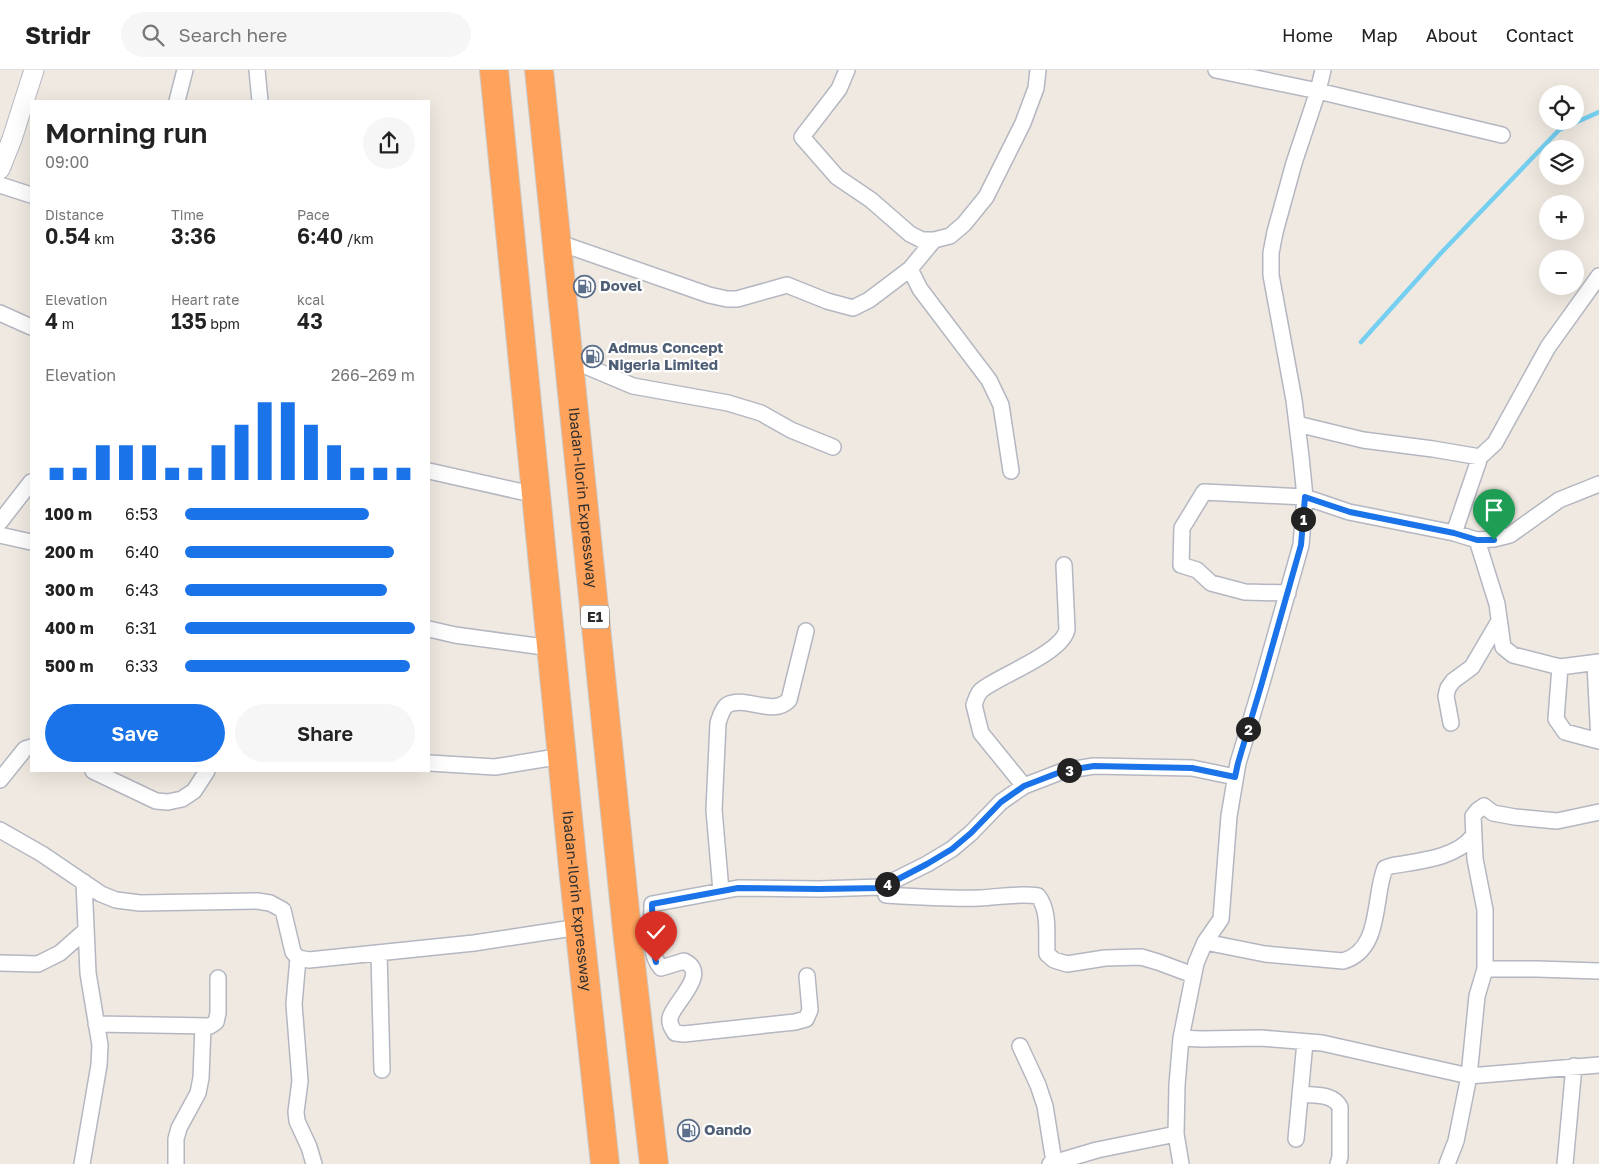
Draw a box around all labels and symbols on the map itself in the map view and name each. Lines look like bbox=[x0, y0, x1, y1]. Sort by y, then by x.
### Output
fuel station icon: Dovel bbox=[572, 274, 596, 298]
place label: Dovel bbox=[600, 276, 642, 294]
place label: Admus Concept Nigeria Limited bbox=[608, 338, 723, 373]
fuel station icon: Admus Concept Nigeria Limited bbox=[580, 345, 604, 369]
street label: Ibadan-Ilorin Expressway bbox=[566, 406, 602, 590]
pin bbox=[1473, 489, 1515, 540]
pin: 1 bbox=[1290, 506, 1316, 532]
road number: E1 bbox=[581, 606, 609, 628]
pin: 2 bbox=[1236, 716, 1260, 742]
pin: 3 bbox=[1056, 758, 1082, 782]
street label: Ibadan-Ilorin Expressway bbox=[559, 809, 596, 993]
pin: 4 bbox=[874, 872, 900, 896]
pin bbox=[635, 911, 677, 962]
fuel station icon: Oando bbox=[676, 1118, 700, 1142]
place label: Oando bbox=[704, 1120, 752, 1138]

